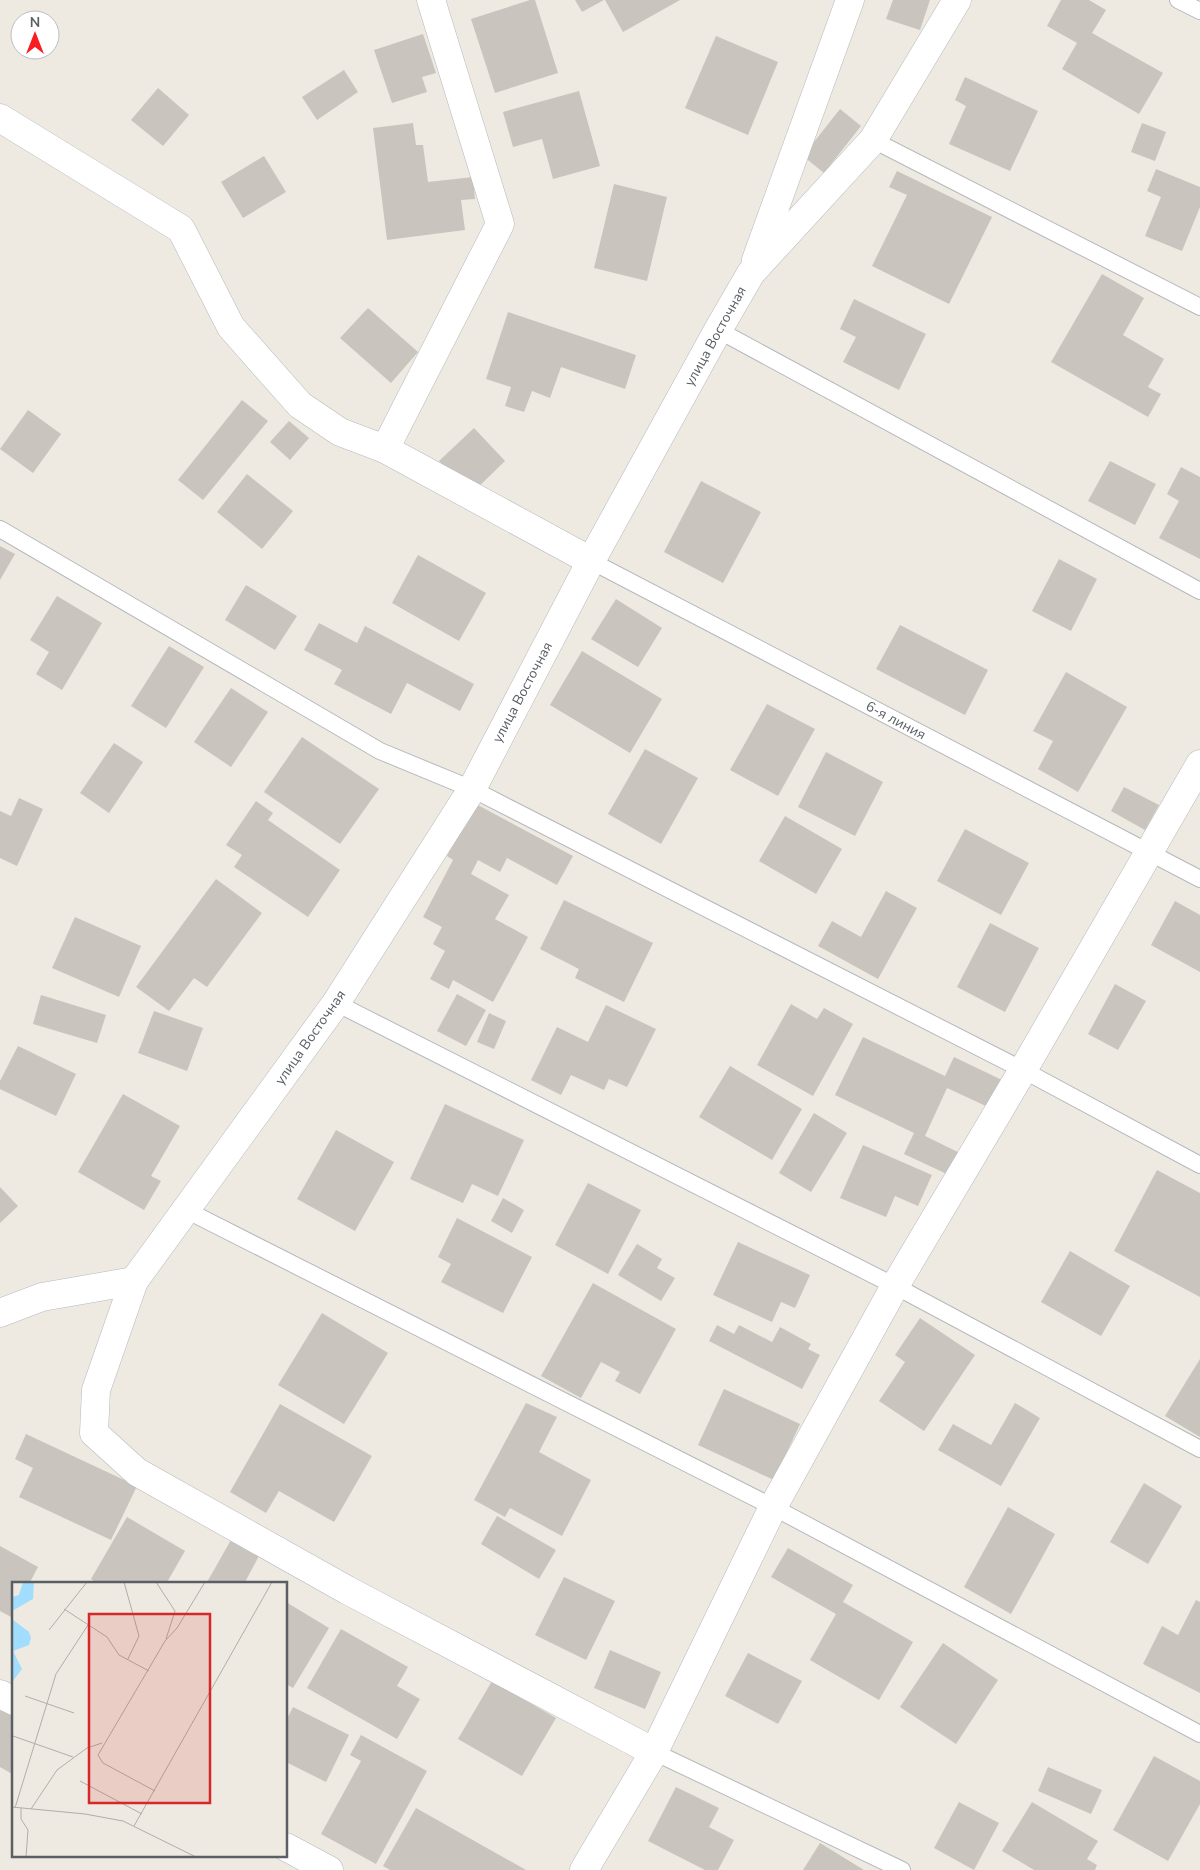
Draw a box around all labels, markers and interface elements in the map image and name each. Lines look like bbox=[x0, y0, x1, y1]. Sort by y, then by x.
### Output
north arrow bbox=[10, 10, 60, 60]
text: N bbox=[30, 13, 40, 32]
street label: улица Восточная bbox=[680, 283, 751, 390]
street label: улица Восточная bbox=[488, 638, 557, 746]
street label: 6-я линия bbox=[862, 697, 929, 744]
street label: улица Восточная bbox=[271, 986, 350, 1089]
inset map bbox=[12, 1582, 288, 1858]

